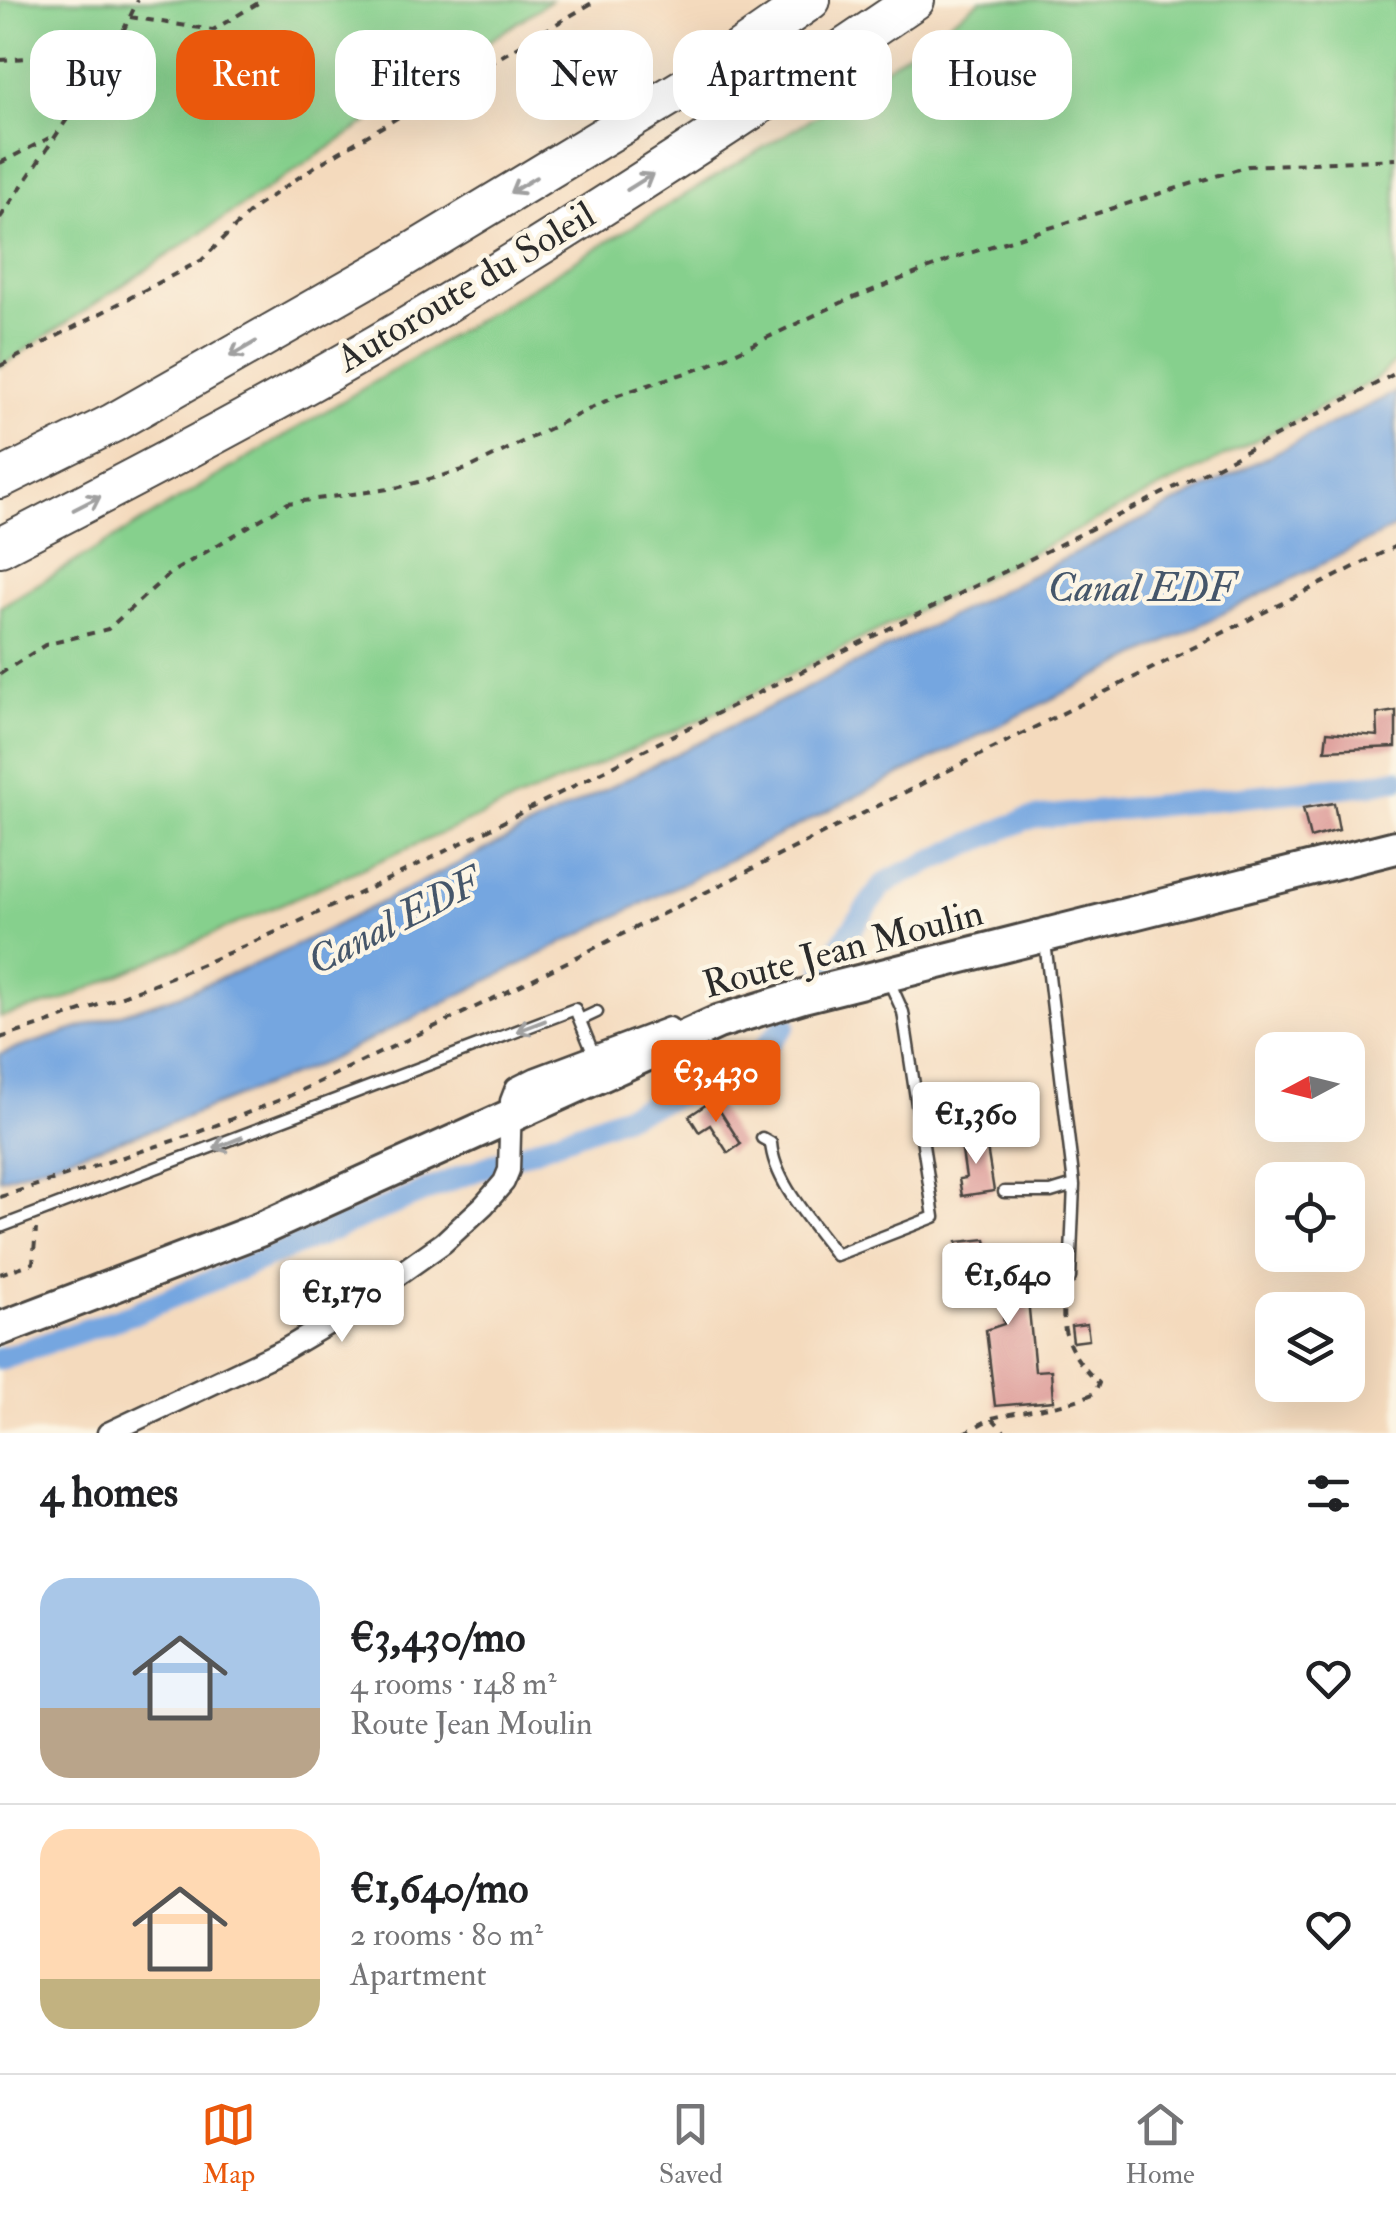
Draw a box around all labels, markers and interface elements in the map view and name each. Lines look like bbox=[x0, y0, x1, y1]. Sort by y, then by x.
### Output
chip: Buy bbox=[30, 30, 156, 120]
chip: Rent bbox=[176, 30, 315, 120]
chip: Filters bbox=[335, 30, 496, 120]
chip: New bbox=[516, 30, 653, 120]
chip: Apartment bbox=[673, 30, 892, 120]
chip: House bbox=[912, 30, 1072, 120]
one-way arrow bbox=[625, 171, 654, 192]
one-way arrow bbox=[509, 175, 538, 195]
street label: Autoroute du Soleil bbox=[327, 191, 604, 384]
one-way arrow bbox=[229, 339, 258, 359]
one-way arrow bbox=[71, 492, 101, 511]
water label: Canal EDF bbox=[1048, 563, 1240, 614]
water label: Canal EDF bbox=[299, 854, 493, 987]
street label: Route Jean Moulin bbox=[698, 889, 988, 1009]
one-way arrow bbox=[517, 1019, 547, 1037]
north arrow bbox=[1255, 1032, 1365, 1142]
map controls bbox=[1255, 1032, 1365, 1402]
pin: €3,430 bbox=[635, 1040, 797, 1125]
text: €3,430 bbox=[673, 1052, 759, 1092]
pin: €1,360 bbox=[895, 1082, 1057, 1167]
text: €1,360 bbox=[935, 1094, 1017, 1134]
one-way arrow bbox=[213, 1135, 244, 1153]
button: locate bbox=[1255, 1162, 1365, 1272]
pin: €1,640 bbox=[927, 1243, 1089, 1328]
text: €1,640 bbox=[964, 1255, 1052, 1295]
pin: €1,170 bbox=[261, 1260, 423, 1345]
text: €1,170 bbox=[302, 1272, 382, 1312]
button: layers bbox=[1255, 1292, 1365, 1402]
icon: filters bbox=[1301, 1466, 1356, 1521]
text: 4 homes bbox=[40, 1467, 178, 1519]
text: €3,430/mo bbox=[350, 1612, 526, 1664]
icon: home bbox=[120, 1618, 240, 1738]
icon: heart bbox=[1301, 1651, 1356, 1706]
text: 4 rooms · 148 m² bbox=[350, 1664, 556, 1704]
text: Route Jean Moulin bbox=[350, 1704, 593, 1744]
text: €1,640/mo bbox=[350, 1863, 528, 1915]
icon: home bbox=[120, 1869, 240, 1989]
icon: heart bbox=[1301, 1902, 1356, 1957]
text: 2 rooms · 80 m² bbox=[350, 1915, 543, 1955]
text: Apartment bbox=[350, 1955, 487, 1995]
tab: Map bbox=[201, 2097, 256, 2192]
tab: Saved bbox=[659, 2097, 723, 2192]
tab: Home bbox=[1125, 2097, 1195, 2192]

